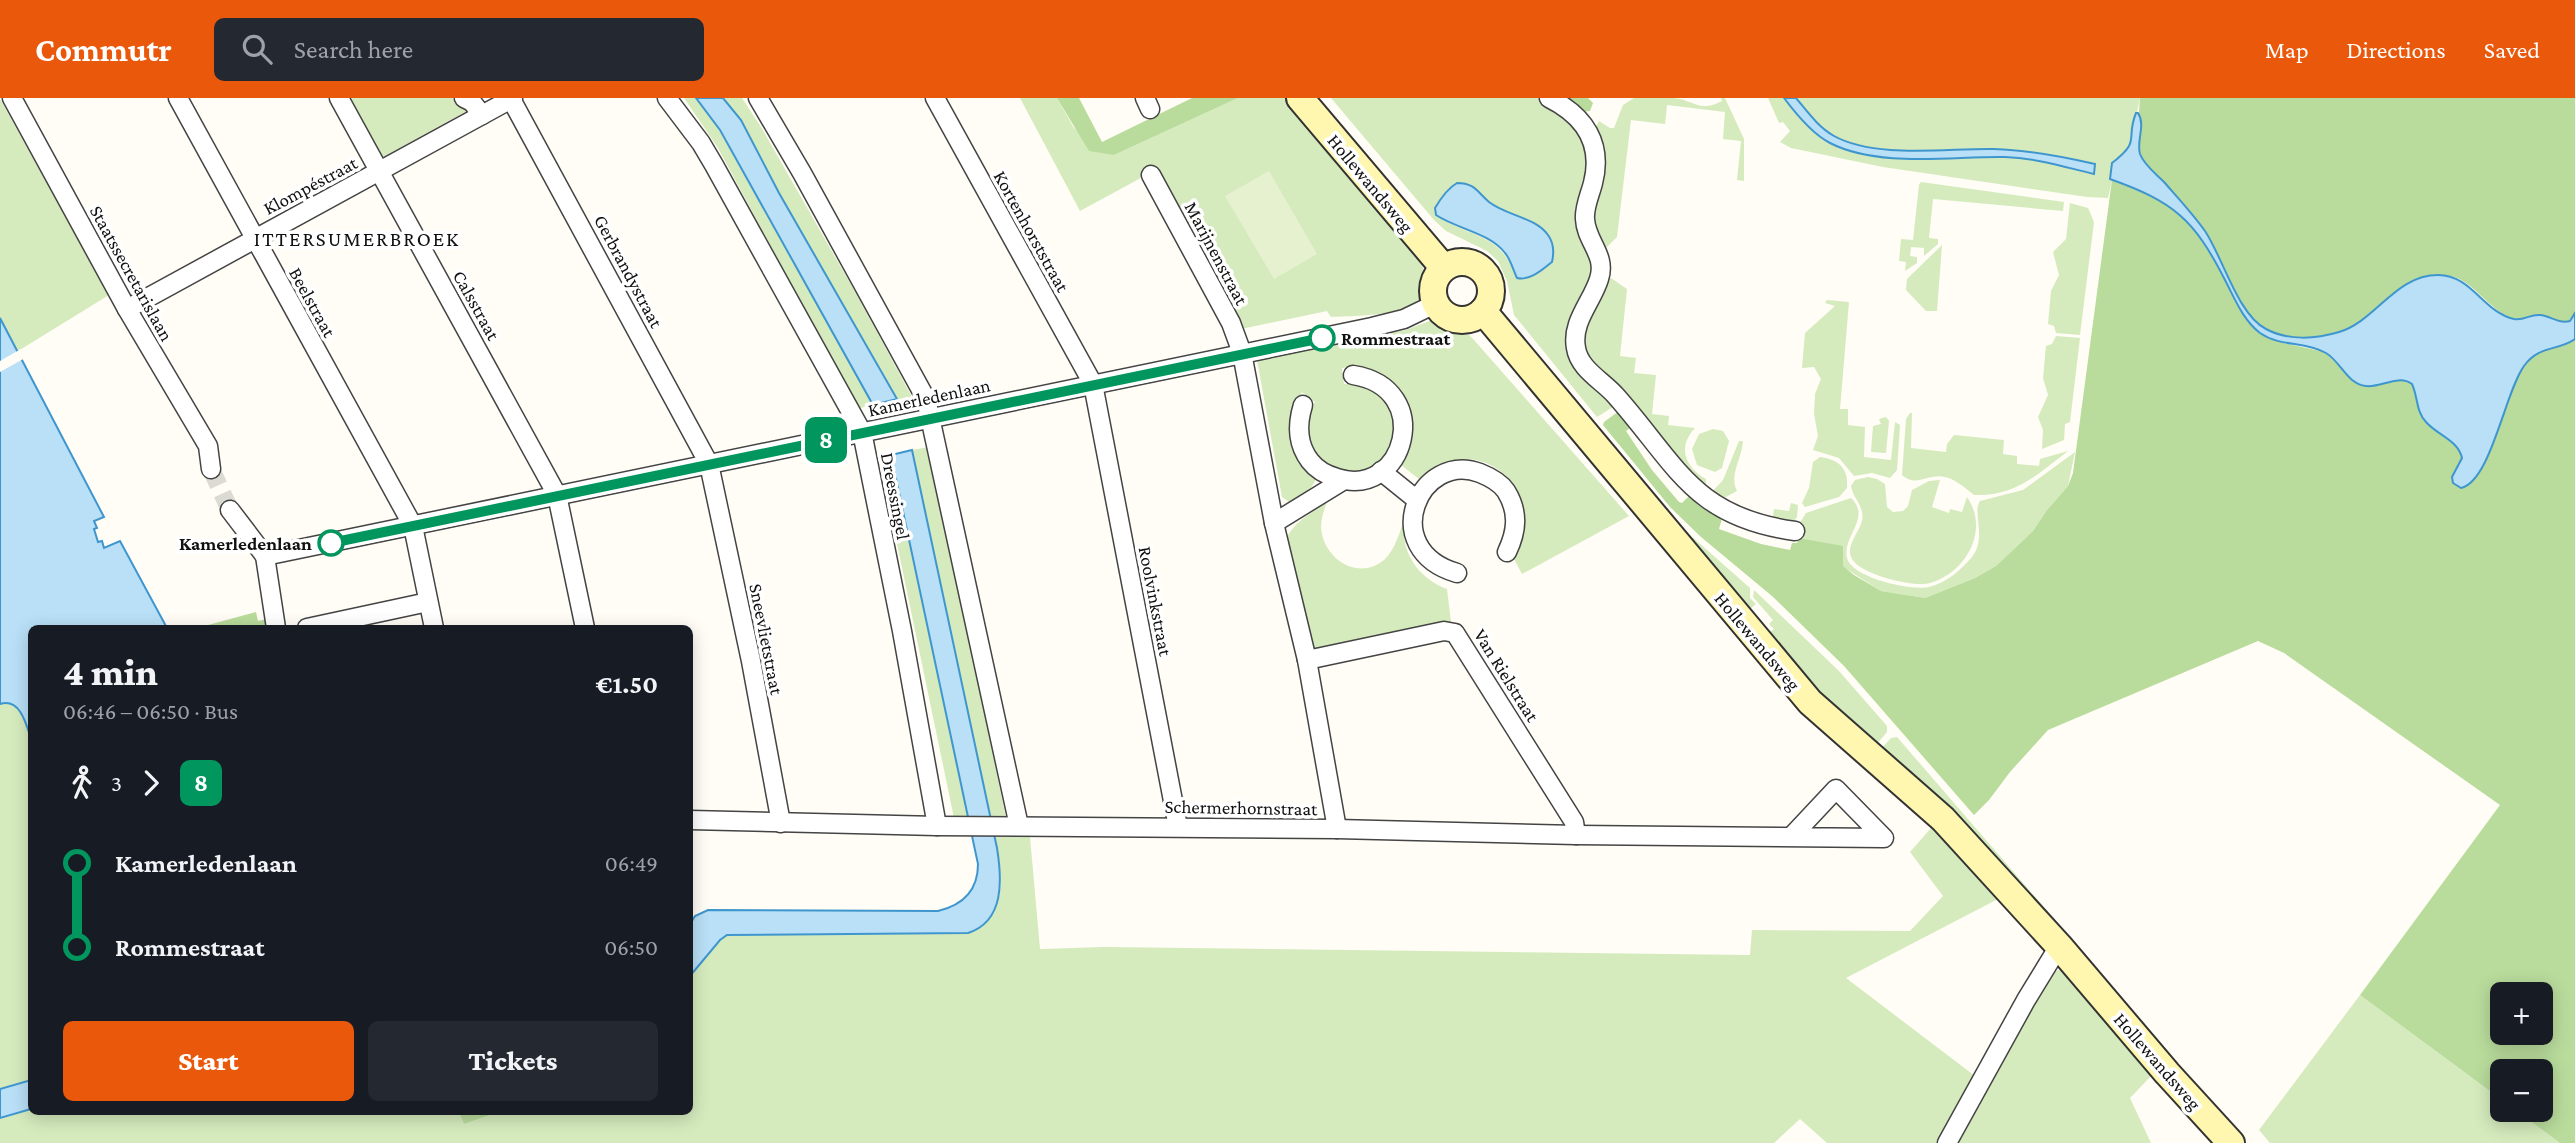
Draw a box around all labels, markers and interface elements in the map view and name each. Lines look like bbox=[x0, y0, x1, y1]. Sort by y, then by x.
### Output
search box bbox=[214, 18, 704, 81]
icon: search bbox=[238, 30, 276, 68]
text: Commutr bbox=[35, 31, 172, 68]
text: Search here bbox=[294, 35, 413, 64]
text: Map bbox=[2265, 36, 2309, 63]
text: Directions bbox=[2347, 36, 2446, 63]
text: Saved bbox=[2484, 36, 2540, 63]
street label: Hollewandsweg bbox=[1323, 130, 1418, 237]
street label: Klompéstraat bbox=[260, 152, 361, 219]
street label: Kortenhorststraat bbox=[990, 167, 1074, 296]
street label: Marijnenstraat bbox=[1180, 198, 1253, 309]
street label: Staatssecretarislaan bbox=[86, 202, 177, 345]
street label: Gerbrandystraat bbox=[590, 211, 667, 332]
district label: ITTERSUMERBROEK bbox=[254, 227, 460, 251]
street label: Beelstraat bbox=[285, 264, 341, 341]
street label: Calsstraat bbox=[449, 267, 505, 344]
marker: Rommestraat bbox=[1309, 325, 1335, 351]
place label: Rommestraat bbox=[1341, 328, 1451, 349]
street label: Kamerledenlaan bbox=[866, 374, 992, 421]
line badge: 8 bbox=[803, 417, 849, 463]
text: 8 bbox=[819, 426, 833, 453]
street label: Dreessingel bbox=[877, 451, 914, 541]
marker: Kamerledenlaan bbox=[318, 530, 344, 556]
place label: Kamerledenlaan bbox=[179, 533, 312, 554]
street label: Roolvinkstraat bbox=[1135, 545, 1177, 658]
street label: Sneevlietstraat bbox=[745, 582, 788, 697]
street label: Hollewandsweg bbox=[1710, 588, 1805, 695]
street label: Van Rielstraat bbox=[1470, 625, 1544, 726]
text: 4 min bbox=[63, 651, 158, 693]
text: €1.50 bbox=[595, 670, 658, 699]
text: 06:46 – 06:50 · Bus bbox=[63, 698, 238, 724]
icon: walk bbox=[63, 764, 101, 802]
icon: forward bbox=[132, 764, 170, 802]
text: 8 bbox=[194, 769, 208, 796]
text: 3 bbox=[111, 770, 122, 796]
street label: Schermerhornstraat bbox=[1164, 796, 1318, 819]
text: Kamerledenlaan bbox=[115, 849, 297, 878]
text: 06:49 bbox=[605, 850, 658, 876]
text: Rommestraat bbox=[115, 933, 265, 962]
text: 06:50 bbox=[604, 934, 658, 960]
map controls bbox=[2490, 982, 2553, 1122]
button: + bbox=[2490, 982, 2553, 1045]
street label: Hollewandsweg bbox=[2110, 1008, 2205, 1114]
button: Start bbox=[63, 1021, 354, 1101]
button: Tickets bbox=[368, 1021, 658, 1101]
button: − bbox=[2490, 1059, 2553, 1122]

